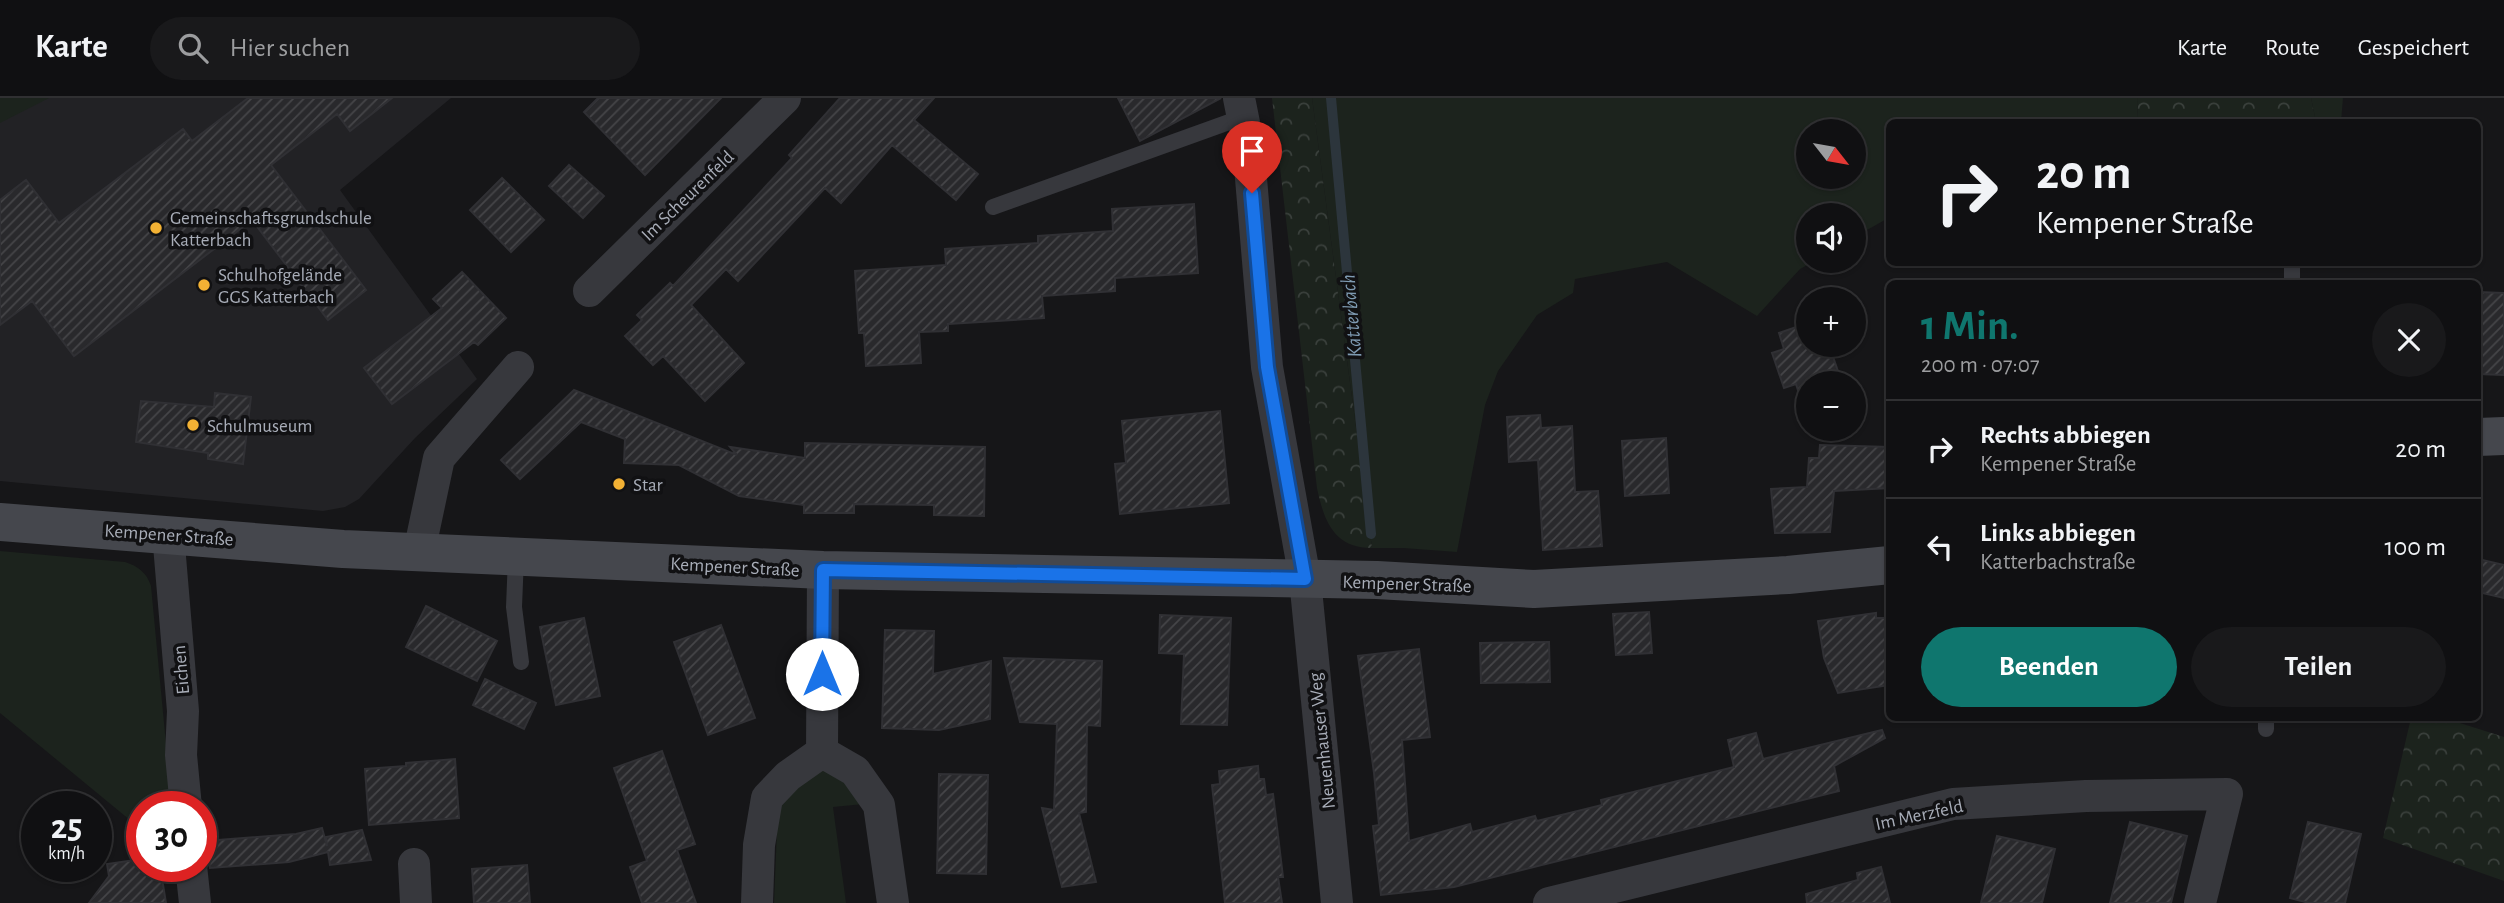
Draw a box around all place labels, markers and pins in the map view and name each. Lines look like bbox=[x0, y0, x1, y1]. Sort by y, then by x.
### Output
pin bbox=[1222, 121, 1282, 193]
place label: Gemeinschaftsgrundschule Katterbach bbox=[170, 209, 372, 250]
marker: Gemeinschaftsgrundschule Katterbach bbox=[148, 220, 164, 236]
place label: Schulhofgelände GGS Katterbach bbox=[218, 266, 342, 307]
marker: Schulhofgelände GGS Katterbach bbox=[196, 277, 212, 293]
marker: Schulmuseum bbox=[185, 417, 201, 433]
place label: Schulmuseum bbox=[207, 417, 313, 436]
marker: Star bbox=[611, 476, 627, 492]
place label: Star bbox=[633, 476, 663, 495]

